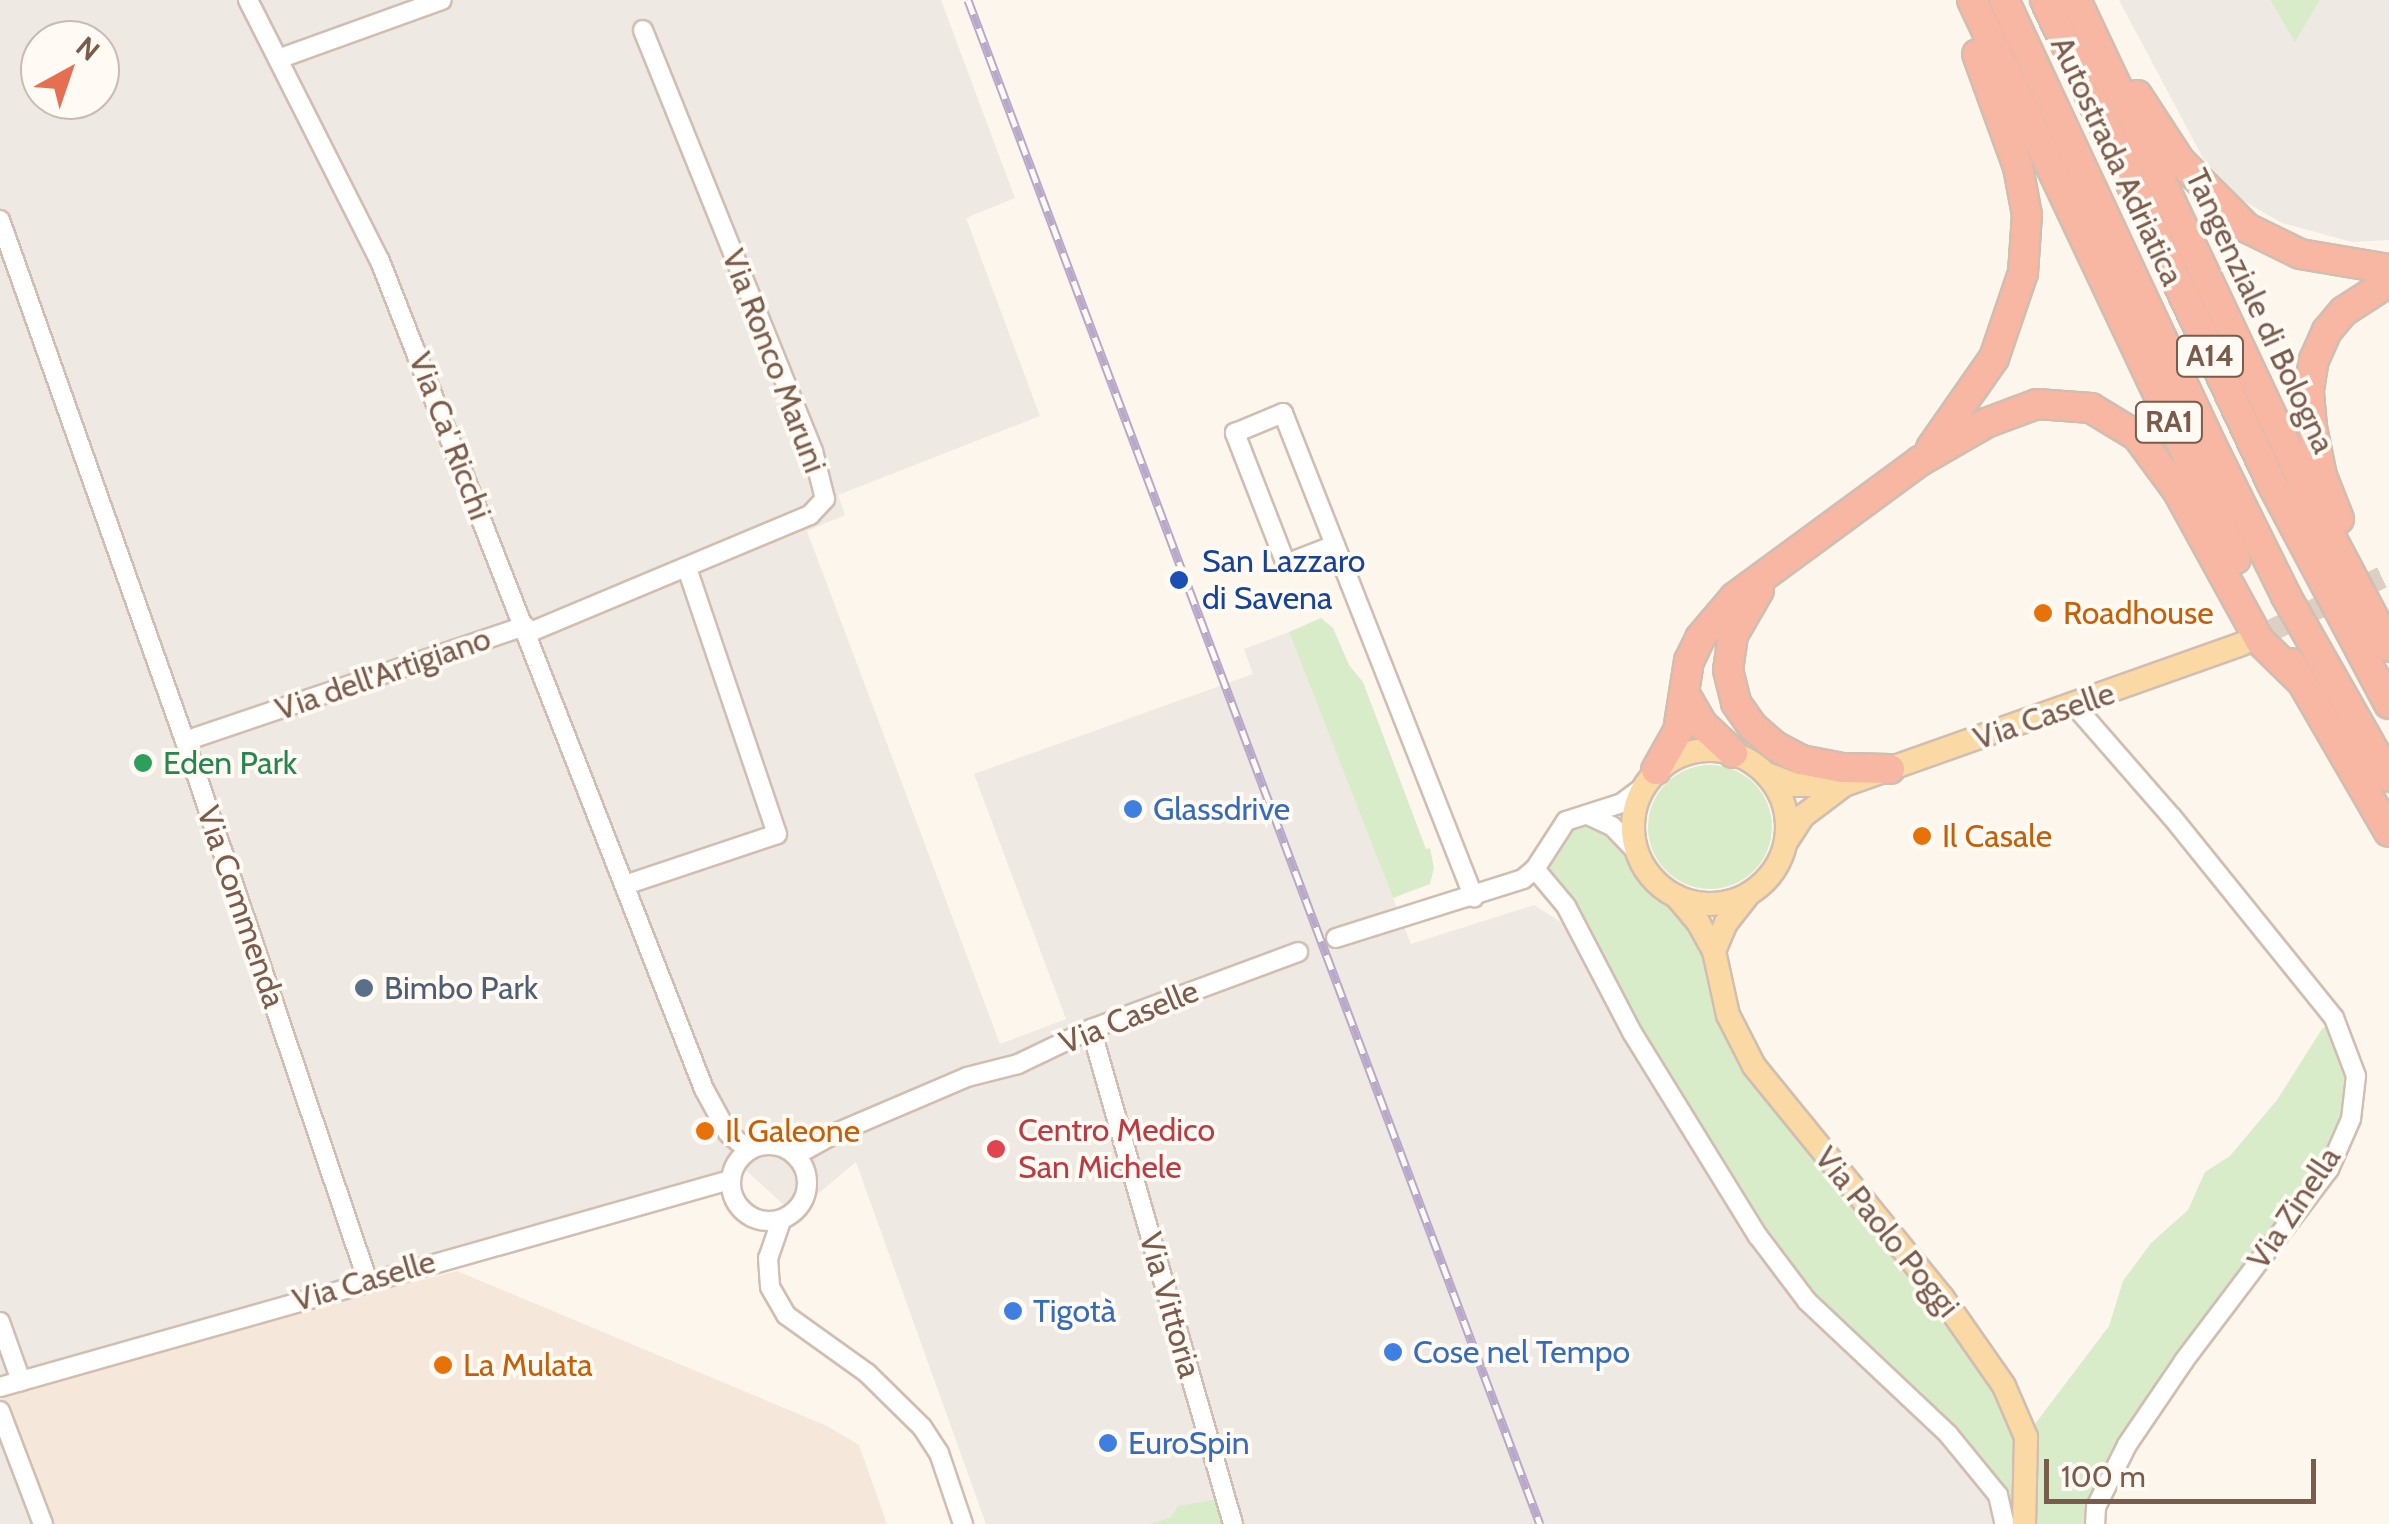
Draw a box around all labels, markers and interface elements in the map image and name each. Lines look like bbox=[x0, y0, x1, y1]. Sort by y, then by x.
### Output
north arrow bbox=[20, 20, 120, 120]
text: N bbox=[69, 29, 107, 68]
street label: Autostrada Adriatica bbox=[2042, 30, 2192, 292]
street label: Tangenziale di Bologna bbox=[2177, 163, 2343, 459]
street label: Via Ronco Maruni bbox=[714, 244, 834, 478]
road number: A14 bbox=[2175, 331, 2245, 381]
street label: Via Ca' Ricchi bbox=[401, 347, 499, 525]
road number: RA1 bbox=[2134, 397, 2204, 447]
place label: San Lazzaro di Savena bbox=[1202, 543, 1365, 618]
marker: San Lazzaro di Savena bbox=[1166, 567, 1192, 593]
place label: Roadhouse bbox=[2063, 594, 2214, 632]
marker: Roadhouse bbox=[2032, 602, 2054, 624]
street label: Via dell'Artigiano bbox=[270, 619, 496, 729]
street label: Via Caselle bbox=[1969, 674, 2119, 758]
place label: Eden Park bbox=[163, 744, 297, 782]
marker: Eden Park bbox=[132, 752, 154, 774]
place label: Glassdrive bbox=[1153, 790, 1290, 828]
marker: Glassdrive bbox=[1122, 798, 1144, 820]
street label: Via Commenda bbox=[189, 801, 293, 1013]
place label: Il Casale bbox=[1942, 817, 2052, 855]
marker: Il Casale bbox=[1911, 825, 1933, 847]
place label: Bimbo Park bbox=[384, 969, 538, 1007]
street label: Via Caselle bbox=[1054, 972, 1204, 1062]
marker: Bimbo Park bbox=[353, 977, 375, 999]
place label: Il Galeone bbox=[725, 1112, 860, 1150]
place label: Centro Medico San Michele bbox=[1018, 1112, 1215, 1187]
marker: Il Galeone bbox=[694, 1120, 716, 1142]
marker: Centro Medico San Michele bbox=[983, 1136, 1009, 1162]
street label: Via Paolo Poggi bbox=[1807, 1139, 1967, 1325]
street label: Via Zinella bbox=[2239, 1140, 2349, 1276]
street label: Via Vittoria bbox=[1131, 1228, 1209, 1382]
street label: Via Caselle bbox=[288, 1242, 440, 1320]
place label: Tigotà bbox=[1033, 1292, 1116, 1330]
marker: Tigotà bbox=[1002, 1300, 1024, 1322]
place label: Cose nel Tempo bbox=[1413, 1333, 1630, 1371]
marker: Cose nel Tempo bbox=[1382, 1341, 1404, 1363]
place label: La Mulata bbox=[463, 1346, 593, 1384]
marker: La Mulata bbox=[432, 1354, 454, 1376]
place label: EuroSpin bbox=[1128, 1424, 1250, 1462]
marker: EuroSpin bbox=[1097, 1432, 1119, 1454]
scale bar bbox=[2049, 1439, 2322, 1501]
text: 100 m bbox=[2061, 1458, 2146, 1495]

